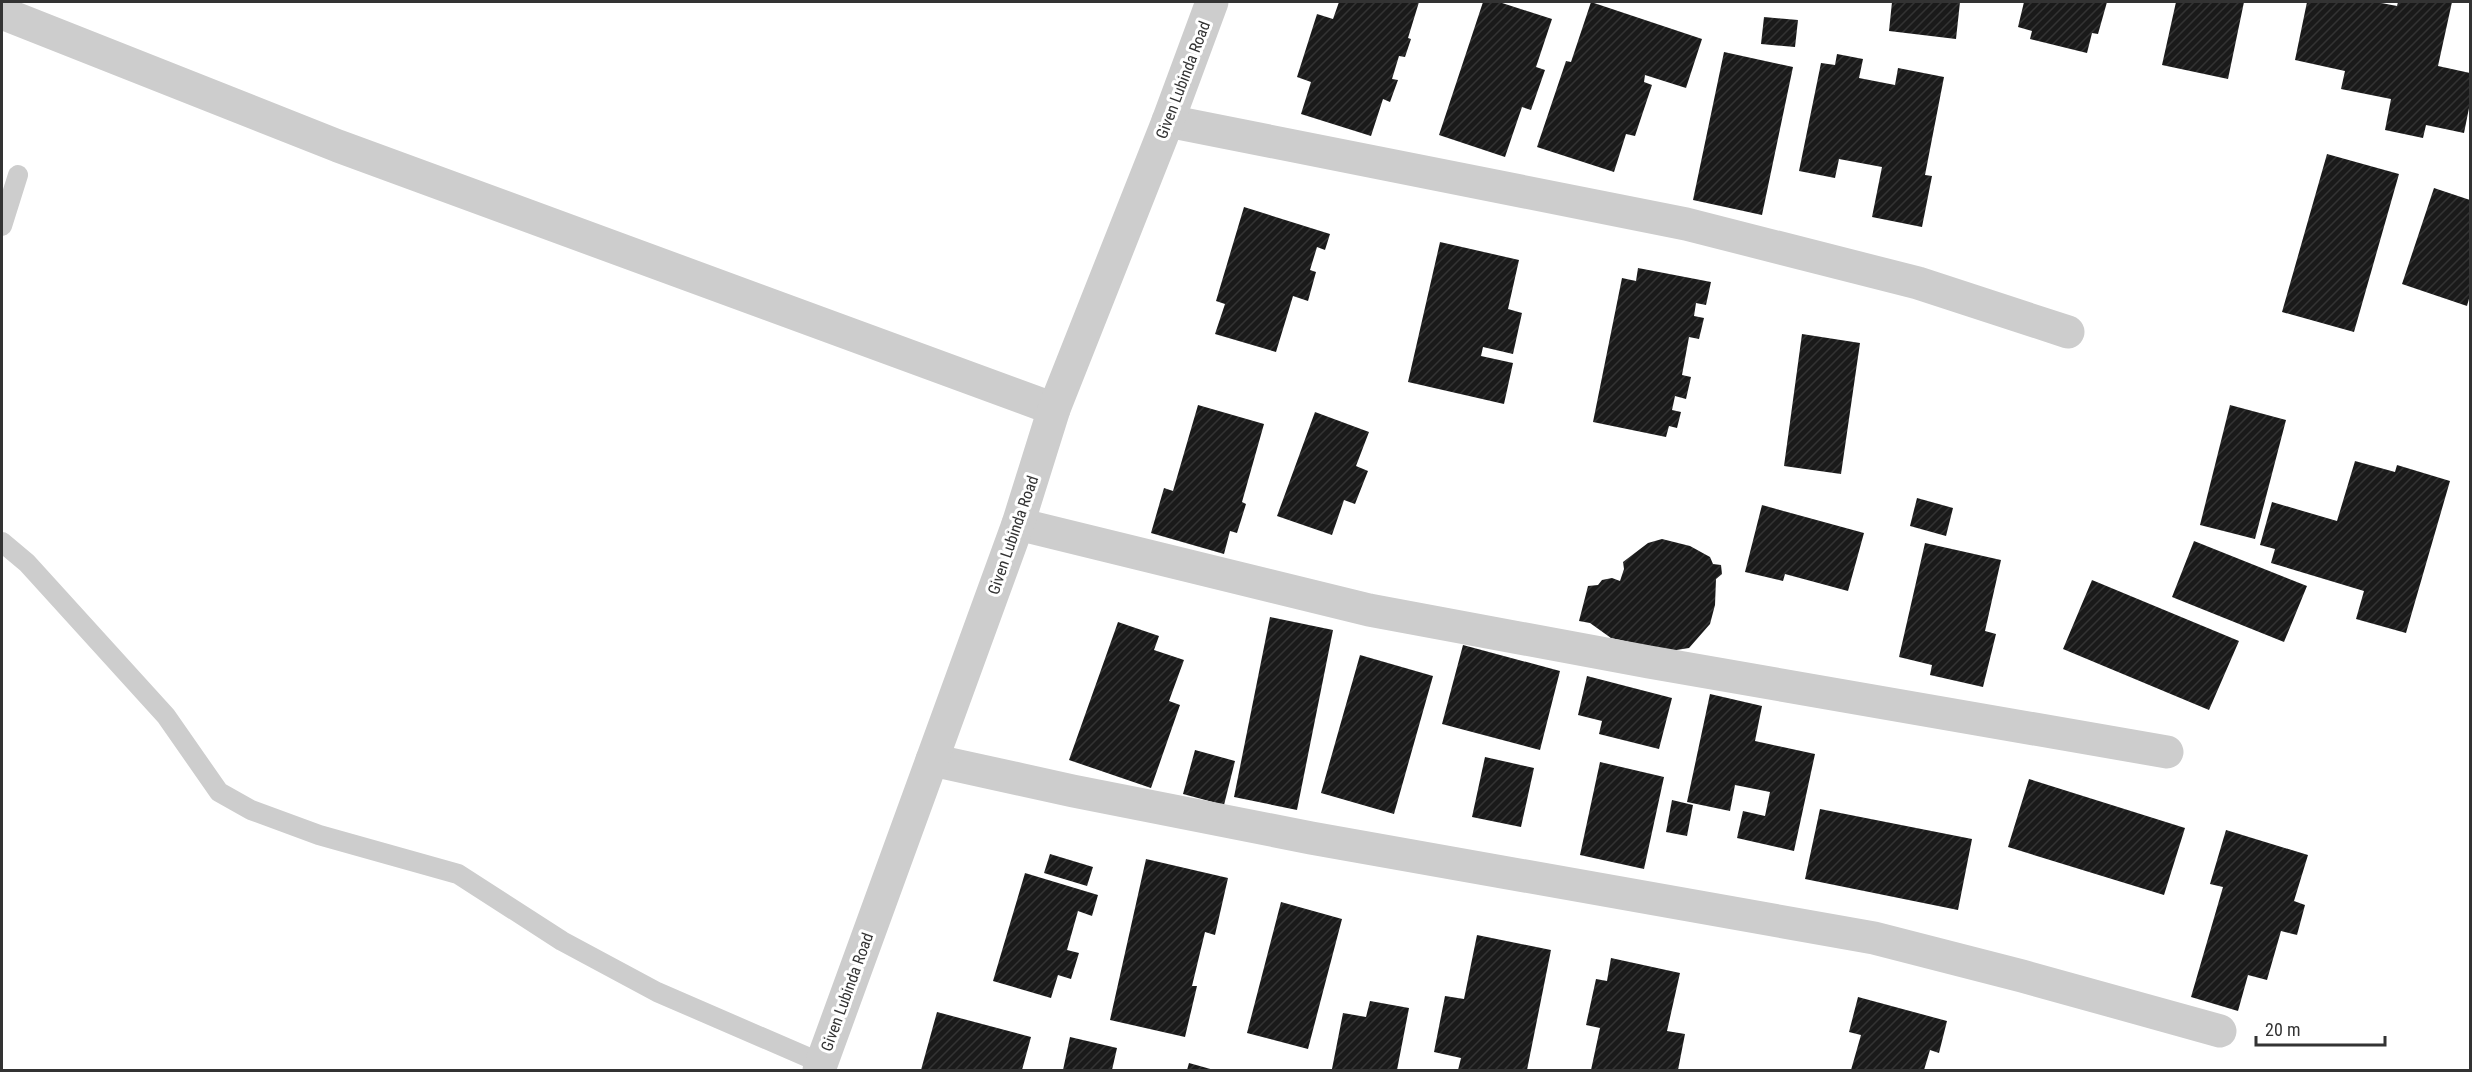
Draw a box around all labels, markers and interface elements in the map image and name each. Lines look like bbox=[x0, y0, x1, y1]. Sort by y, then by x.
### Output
street label: Given Lubinda Road bbox=[1152, 18, 1214, 142]
street label: Given Lubinda Road bbox=[984, 473, 1042, 597]
street label: Given Lubinda Road bbox=[817, 930, 877, 1054]
scale bar bbox=[2256, 1009, 2385, 1047]
text: 20 m bbox=[2265, 1019, 2300, 1040]

